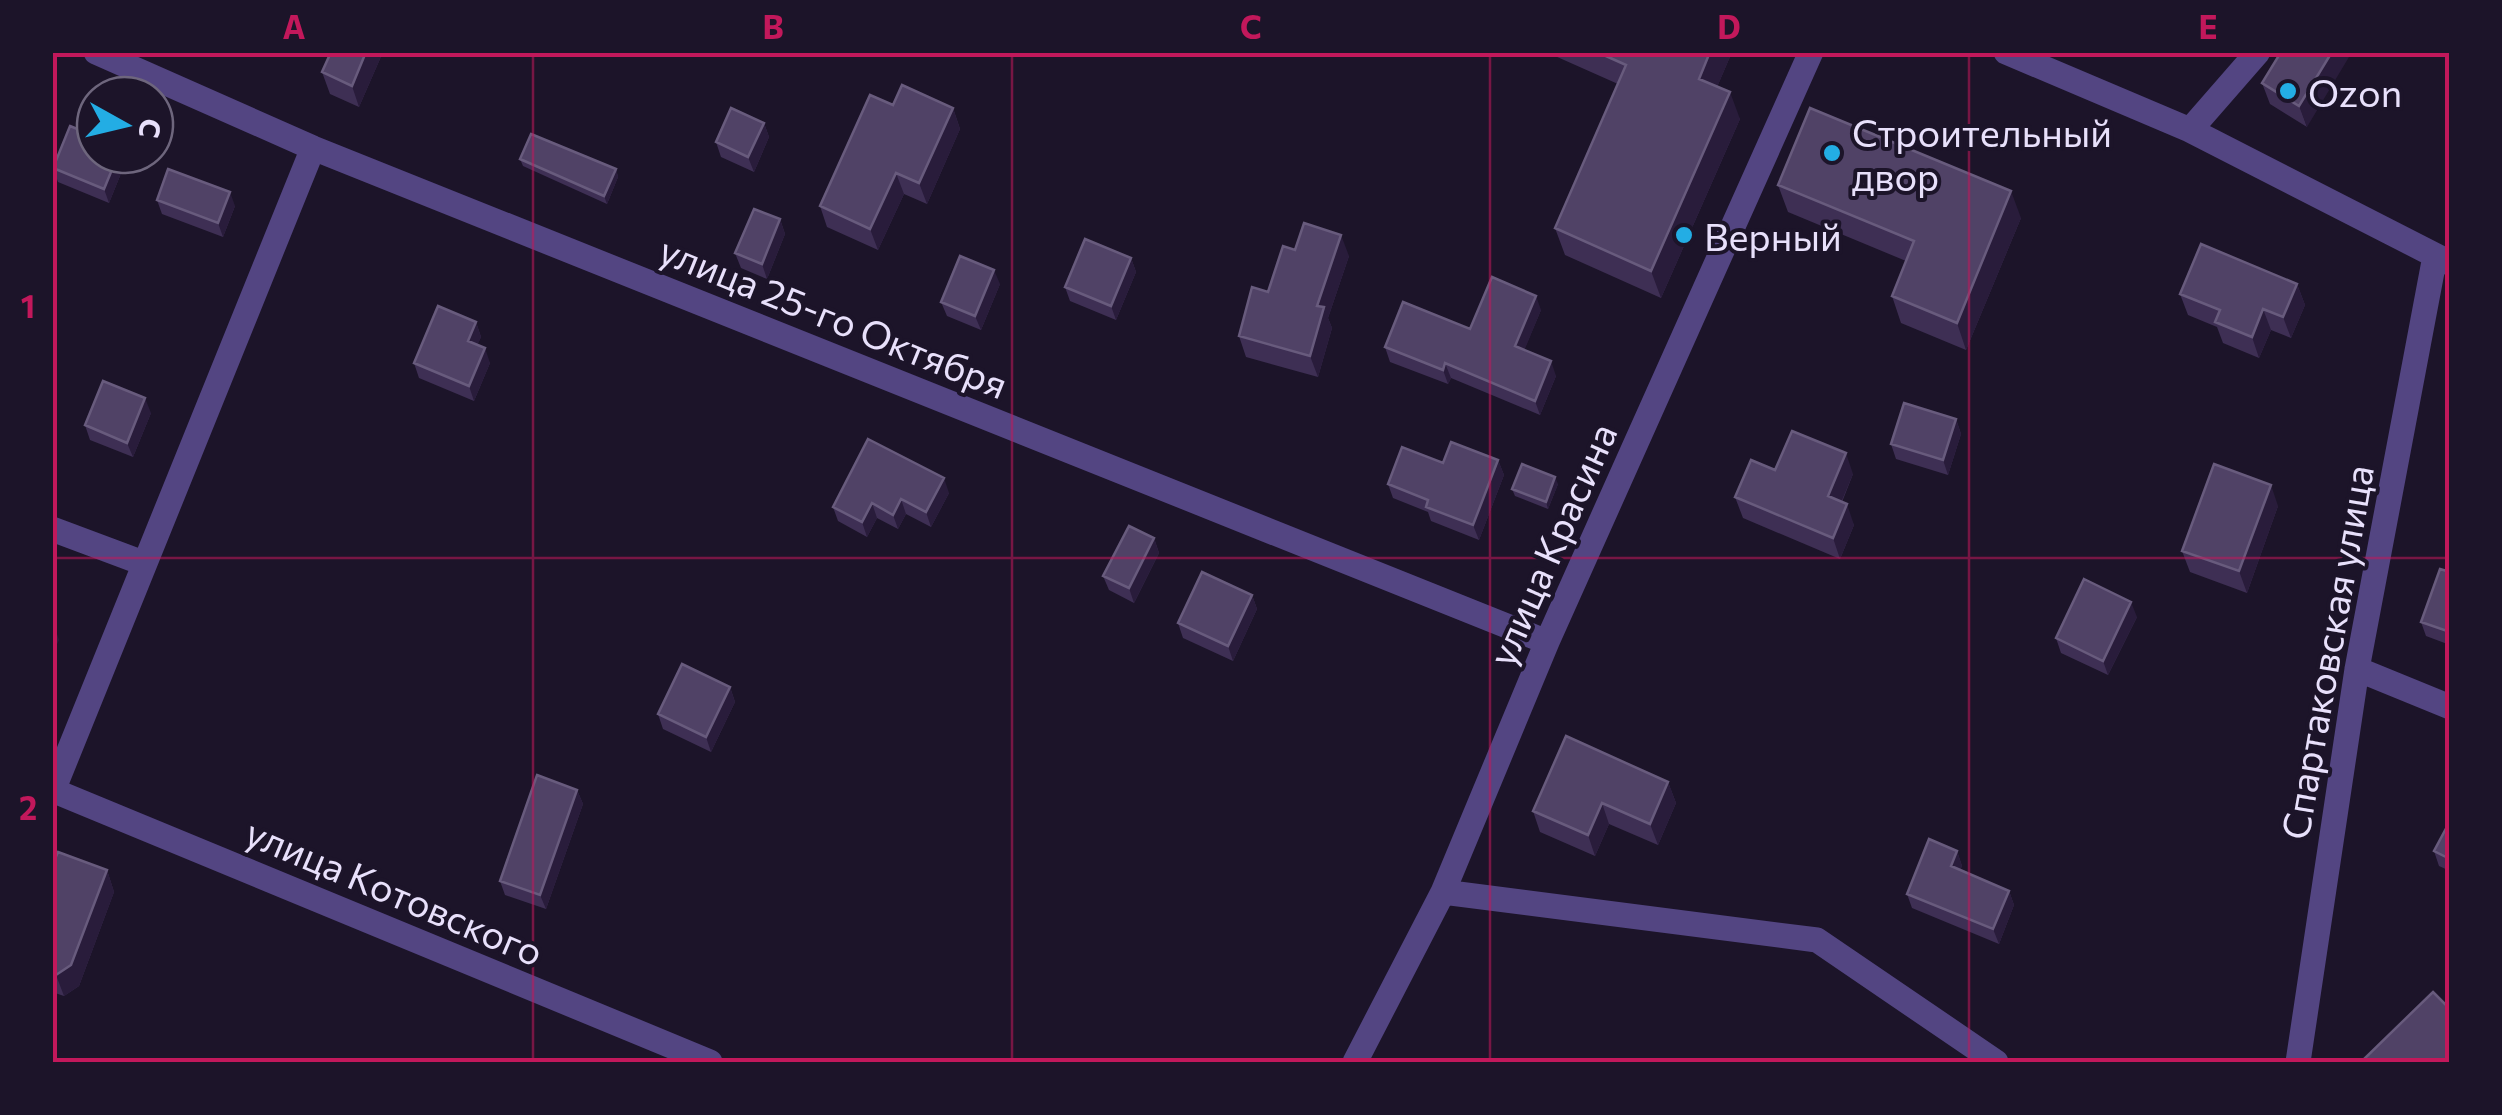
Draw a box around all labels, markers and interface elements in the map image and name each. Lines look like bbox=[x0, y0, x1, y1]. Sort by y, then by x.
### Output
text: A bbox=[283, 6, 306, 46]
text: B bbox=[762, 6, 784, 46]
text: C bbox=[1240, 6, 1262, 46]
text: D bbox=[1717, 6, 1741, 46]
text: E bbox=[2198, 6, 2218, 46]
place label: Ozon bbox=[2308, 68, 2402, 115]
north arrow bbox=[75, 75, 175, 175]
marker: Ozon bbox=[2277, 80, 2299, 102]
place label: Строительный двор bbox=[1852, 108, 2112, 199]
text: С bbox=[133, 117, 169, 140]
marker: Строительный двор bbox=[1821, 142, 1843, 164]
place label: Верный bbox=[1704, 212, 1842, 259]
marker: Верный bbox=[1673, 224, 1695, 246]
street label: улица 25-го Октября bbox=[653, 225, 1015, 407]
text: 1 bbox=[21, 285, 35, 325]
street label: улица Красина bbox=[1477, 415, 1625, 673]
street label: Спартаковская улица bbox=[2270, 461, 2382, 843]
text: 2 bbox=[19, 787, 37, 827]
street label: улица Котовского bbox=[239, 807, 551, 975]

